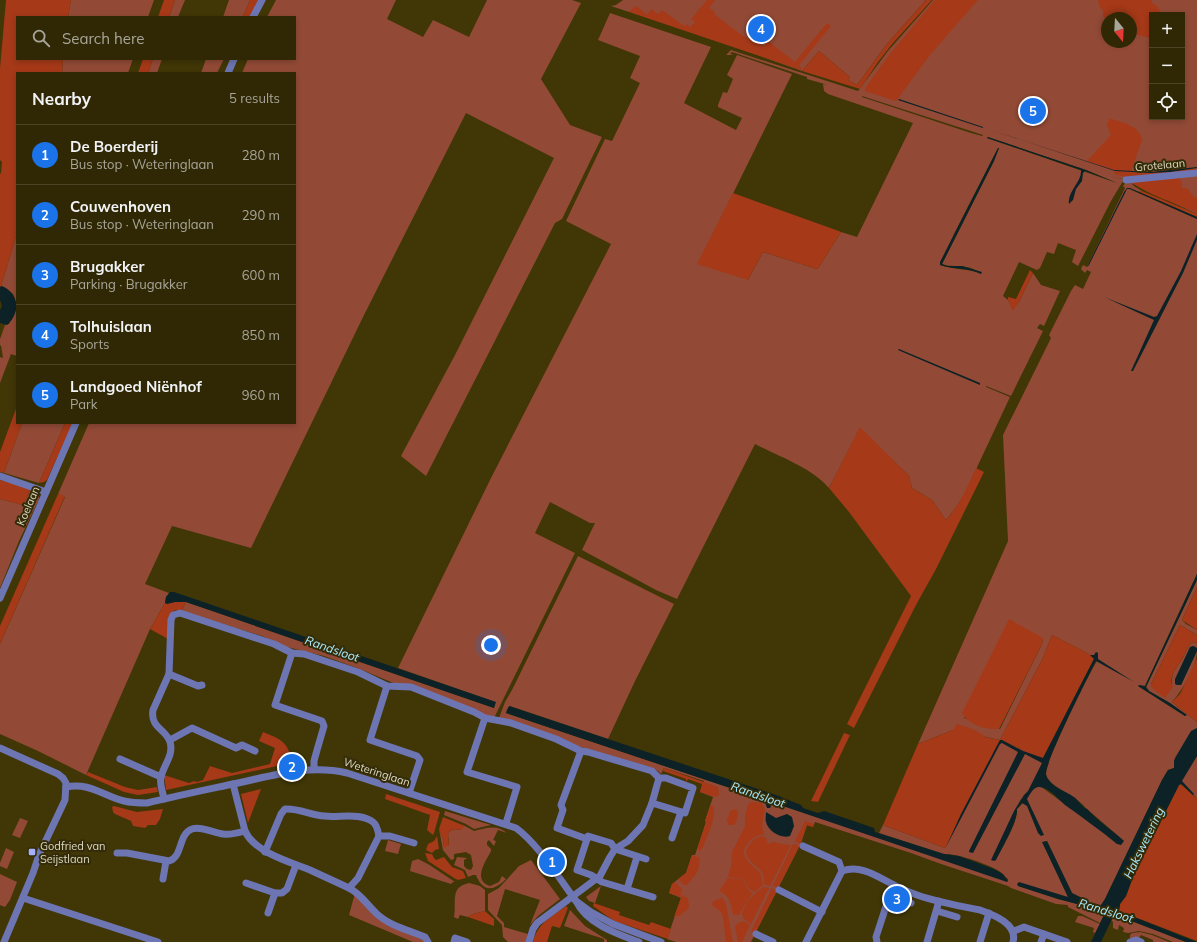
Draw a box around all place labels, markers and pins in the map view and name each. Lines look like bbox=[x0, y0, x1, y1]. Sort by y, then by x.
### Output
pin: 4 bbox=[748, 14, 774, 44]
pin: 5 bbox=[1020, 96, 1046, 126]
pin: 2 bbox=[279, 752, 305, 782]
place label: Godfried van Seijstlaan bbox=[40, 839, 105, 866]
marker: Godfried van Seijstlaan bbox=[27, 847, 37, 857]
pin: 1 bbox=[539, 847, 565, 877]
pin: 3 bbox=[884, 884, 910, 914]

